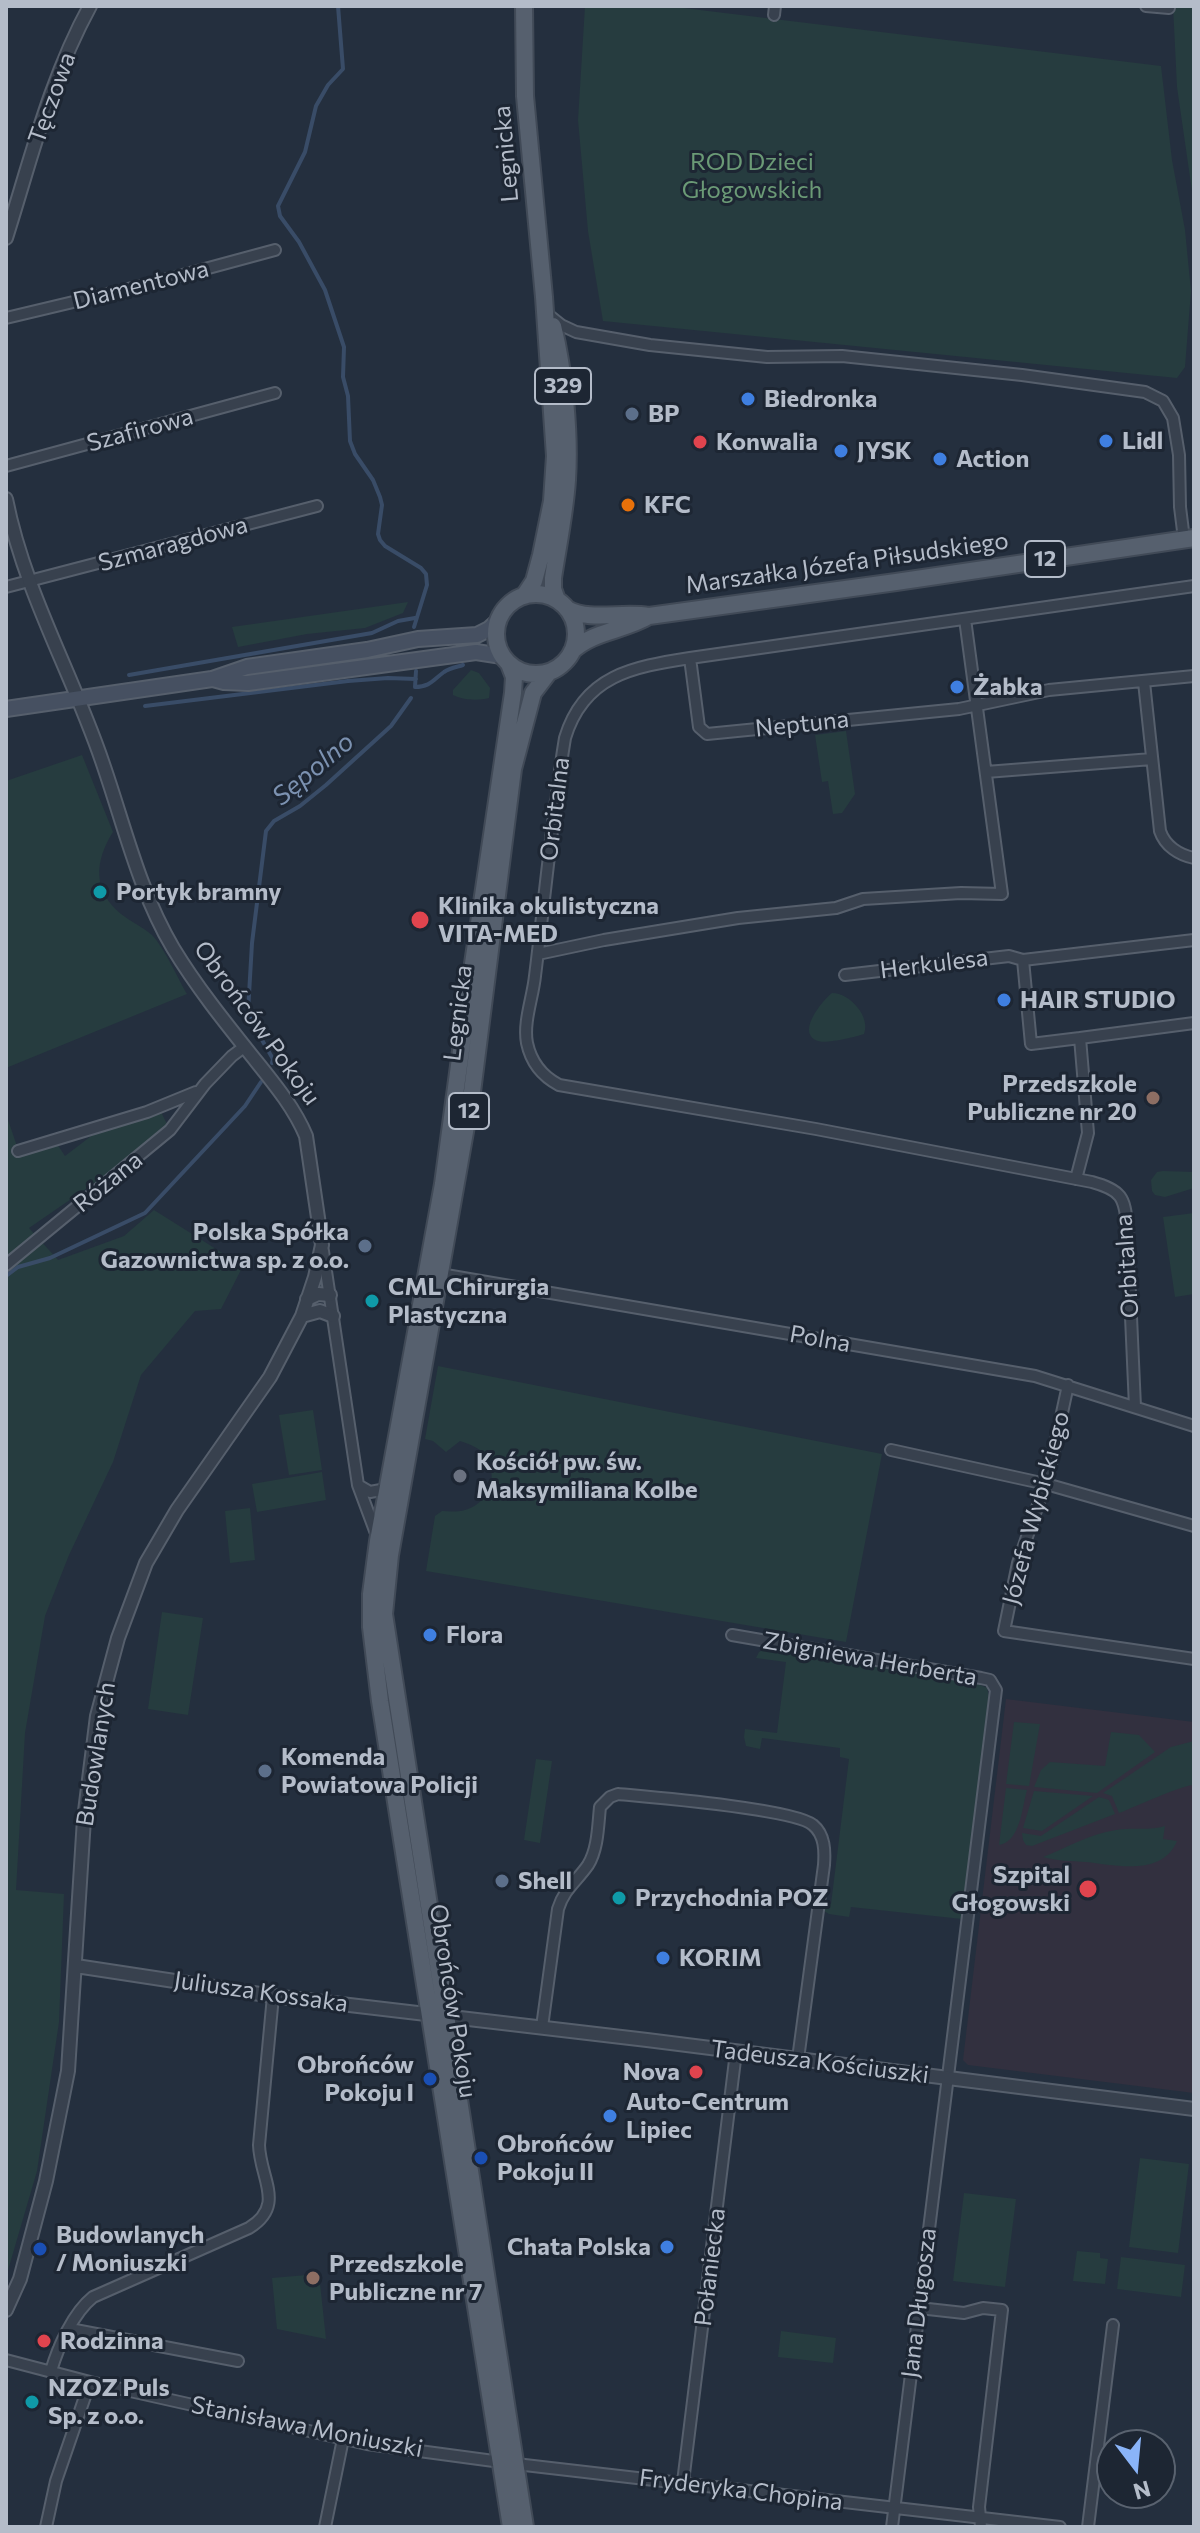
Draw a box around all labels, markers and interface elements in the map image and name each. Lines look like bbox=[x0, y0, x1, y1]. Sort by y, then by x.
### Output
street label: Tęczowa bbox=[22, 48, 82, 148]
street label: Legnicka bbox=[487, 105, 525, 203]
park label: ROD Dzieci Głogowskich bbox=[682, 148, 822, 204]
street label: Diamentowa bbox=[70, 254, 212, 316]
road number: 329 bbox=[535, 368, 591, 404]
place label: Biedronka bbox=[764, 385, 877, 413]
marker: Biedronka bbox=[739, 390, 757, 408]
place label: BP bbox=[648, 400, 679, 428]
street label: Szafirowa bbox=[84, 402, 196, 458]
marker: BP bbox=[623, 405, 641, 423]
place label: Lidl bbox=[1122, 427, 1163, 455]
place label: Konwalia bbox=[716, 428, 818, 456]
marker: Lidl bbox=[1097, 432, 1115, 450]
marker: Konwalia bbox=[691, 433, 709, 451]
place label: JYSK bbox=[857, 437, 912, 465]
marker: JYSK bbox=[832, 442, 850, 460]
place label: Action bbox=[956, 445, 1029, 473]
marker: Action bbox=[931, 450, 949, 468]
place label: KFC bbox=[644, 491, 691, 519]
marker: KFC bbox=[619, 496, 637, 514]
street label: Szmaragdowa bbox=[95, 510, 251, 578]
street label: Marszałka Józefa Piłsudskiego bbox=[684, 526, 1010, 600]
road number: 12 bbox=[1025, 541, 1065, 577]
place label: Żabka bbox=[973, 673, 1043, 701]
marker: Żabka bbox=[948, 678, 966, 696]
street label: Neptuna bbox=[754, 705, 850, 743]
water label: Sępolno bbox=[266, 726, 360, 812]
street label: Orbitalna bbox=[534, 755, 576, 863]
place label: Portyk bramny bbox=[116, 878, 281, 906]
marker: Portyk bramny bbox=[91, 883, 109, 901]
place label: Klinika okulistyczna VITA-MED bbox=[438, 892, 659, 948]
marker: Klinika okulistyczna VITA-MED bbox=[409, 909, 431, 931]
street label: Obrońców Pokoju bbox=[188, 935, 326, 1111]
street label: Herkulesa bbox=[878, 943, 990, 985]
street label: Legnicka bbox=[438, 963, 478, 1063]
place label: HAIR STUDIO bbox=[1020, 986, 1176, 1014]
marker: HAIR STUDIO bbox=[995, 991, 1013, 1009]
place label: Przedszkole Publiczne nr 20 bbox=[967, 1070, 1137, 1126]
marker: Przedszkole Publiczne nr 20 bbox=[1144, 1089, 1162, 1107]
road number: 12 bbox=[449, 1093, 489, 1129]
street label: Różana bbox=[68, 1146, 148, 1218]
street label: Orbitalna bbox=[1109, 1213, 1145, 1319]
place label: Polska Spółka Gazownictwa sp. z o.o. bbox=[101, 1218, 349, 1274]
marker: Polska Spółka Gazownictwa sp. z o.o. bbox=[356, 1237, 374, 1255]
place label: CML Chirurgia Plastyczna bbox=[388, 1273, 549, 1329]
marker: CML Chirurgia Plastyczna bbox=[363, 1292, 381, 1310]
street label: Polna bbox=[787, 1319, 853, 1359]
street label: Józefa Wybickiego bbox=[996, 1408, 1076, 1608]
place label: Kościół pw. św. Maksymiliana Kolbe bbox=[476, 1448, 698, 1504]
marker: Kościół pw. św. Maksymiliana Kolbe bbox=[451, 1467, 469, 1485]
place label: Flora bbox=[446, 1621, 503, 1649]
marker: Flora bbox=[421, 1626, 439, 1644]
street label: Zbigniewa Herberta bbox=[761, 1626, 979, 1692]
street label: Budowlanych bbox=[70, 1680, 122, 1828]
place label: Komenda Powiatowa Policji bbox=[281, 1743, 478, 1799]
marker: Komenda Powiatowa Policji bbox=[256, 1762, 274, 1780]
place label: Szpital Głogowski bbox=[951, 1861, 1070, 1917]
place label: Shell bbox=[518, 1867, 572, 1895]
marker: Shell bbox=[493, 1872, 511, 1890]
marker: Szpital Głogowski bbox=[1077, 1878, 1099, 1900]
place label: Przychodnia POZ bbox=[635, 1884, 828, 1912]
marker: Przychodnia POZ bbox=[610, 1889, 628, 1907]
street label: Obrońców Pokoju bbox=[423, 1902, 483, 2100]
place label: KORIM bbox=[679, 1944, 762, 1972]
marker: KORIM bbox=[654, 1949, 672, 1967]
street label: Juliusza Kossaka bbox=[172, 1966, 350, 2018]
street label: Tadeusza Kościuszki bbox=[709, 2034, 931, 2090]
place label: Obrońców Pokoju I bbox=[297, 2051, 414, 2107]
place label: Nova bbox=[623, 2058, 680, 2086]
marker: Nova bbox=[687, 2063, 705, 2081]
marker: Obrońców Pokoju I bbox=[421, 2070, 439, 2088]
place label: Auto-Centrum Lipiec bbox=[626, 2088, 789, 2144]
marker: Auto-Centrum Lipiec bbox=[601, 2107, 619, 2125]
place label: Obrońców Pokoju II bbox=[497, 2130, 614, 2186]
marker: Obrońców Pokoju II bbox=[472, 2149, 490, 2167]
street label: Połaniecka bbox=[688, 2206, 732, 2328]
place label: Budowlanych / Moniuszki bbox=[56, 2221, 204, 2277]
street label: Jana Długosza bbox=[896, 2226, 942, 2380]
place label: Chata Polska bbox=[507, 2233, 651, 2261]
marker: Chata Polska bbox=[658, 2238, 676, 2256]
marker: Budowlanych / Moniuszki bbox=[31, 2240, 49, 2258]
place label: Przedszkole Publiczne nr 7 bbox=[329, 2250, 482, 2306]
marker: Przedszkole Publiczne nr 7 bbox=[304, 2269, 322, 2287]
place label: Rodzinna bbox=[60, 2327, 164, 2355]
marker: Rodzinna bbox=[35, 2332, 53, 2350]
place label: NZOZ Puls Sp. z o.o. bbox=[48, 2374, 170, 2430]
street label: Stanisława Moniuszki bbox=[189, 2390, 425, 2464]
marker: NZOZ Puls Sp. z o.o. bbox=[23, 2393, 41, 2411]
north arrow bbox=[1096, 2429, 1176, 2509]
street label: Fryderyka Chopina bbox=[638, 2463, 844, 2517]
text: N bbox=[1131, 2475, 1154, 2506]

